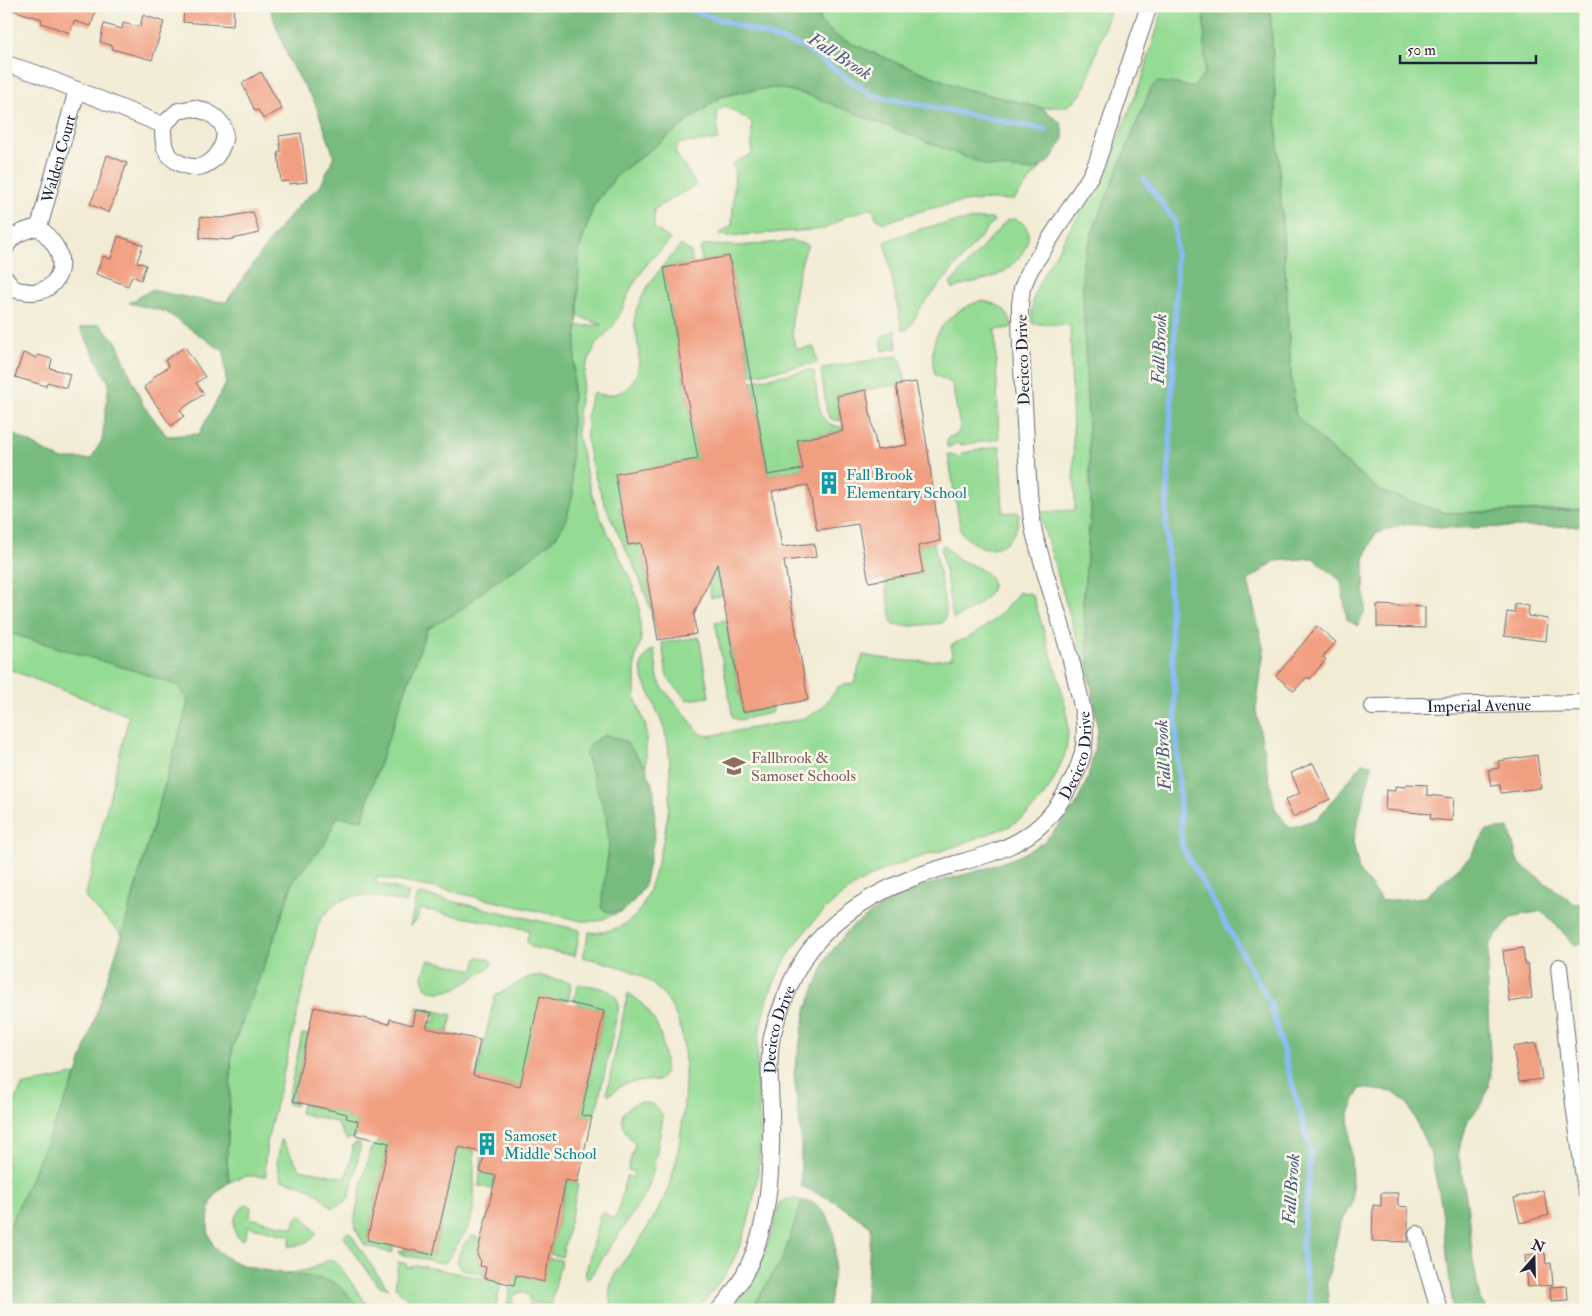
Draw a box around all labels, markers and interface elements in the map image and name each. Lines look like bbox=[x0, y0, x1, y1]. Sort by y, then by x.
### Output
water label: Fall Brook bbox=[803, 27, 876, 85]
scale bar bbox=[1400, 32, 1536, 64]
text: 50 m bbox=[1407, 41, 1436, 60]
street label: Walden Court bbox=[37, 113, 81, 206]
water label: Fall Brook bbox=[1147, 313, 1172, 386]
street label: Decicco Drive bbox=[1011, 314, 1035, 406]
place label: Fall Brook Elementary School bbox=[846, 465, 967, 503]
building icon: Fall Brook Elementary School bbox=[816, 470, 842, 496]
street label: Imperial Avenue bbox=[1427, 695, 1532, 718]
street label: Decicco Drive bbox=[1055, 710, 1096, 803]
water label: Fall Brook bbox=[1150, 719, 1177, 792]
place label: Fallbrook & Samoset Schools bbox=[751, 748, 856, 786]
school or university icon: Fallbrook & Samoset Schools bbox=[721, 753, 747, 779]
street label: Decicco Drive bbox=[760, 982, 800, 1074]
place label: Samoset Middle School bbox=[504, 1126, 597, 1164]
building icon: Samoset Middle School bbox=[474, 1131, 500, 1157]
water label: Fall Brook bbox=[1277, 1153, 1305, 1226]
north arrow bbox=[1510, 1234, 1560, 1284]
text: N bbox=[1529, 1236, 1548, 1257]

